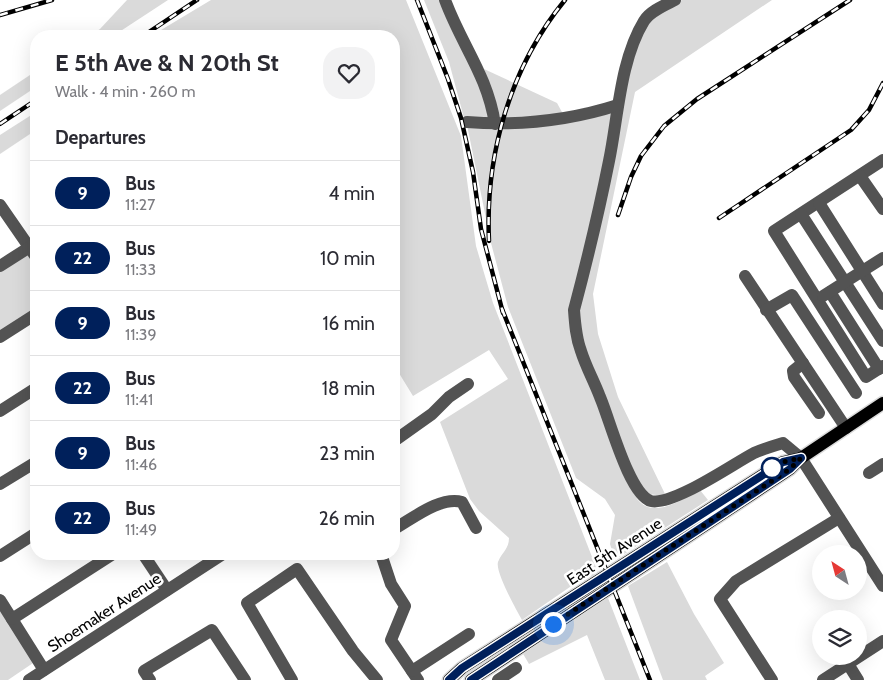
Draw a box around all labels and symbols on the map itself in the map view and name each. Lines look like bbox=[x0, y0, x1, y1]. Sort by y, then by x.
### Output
unlabelled marker bbox=[761, 457, 783, 479]
street label: East 5th Avenue bbox=[563, 514, 665, 589]
north arrow bbox=[812, 545, 868, 600]
street label: Shoemaker Avenue bbox=[44, 569, 164, 656]
your location bbox=[541, 612, 566, 637]

